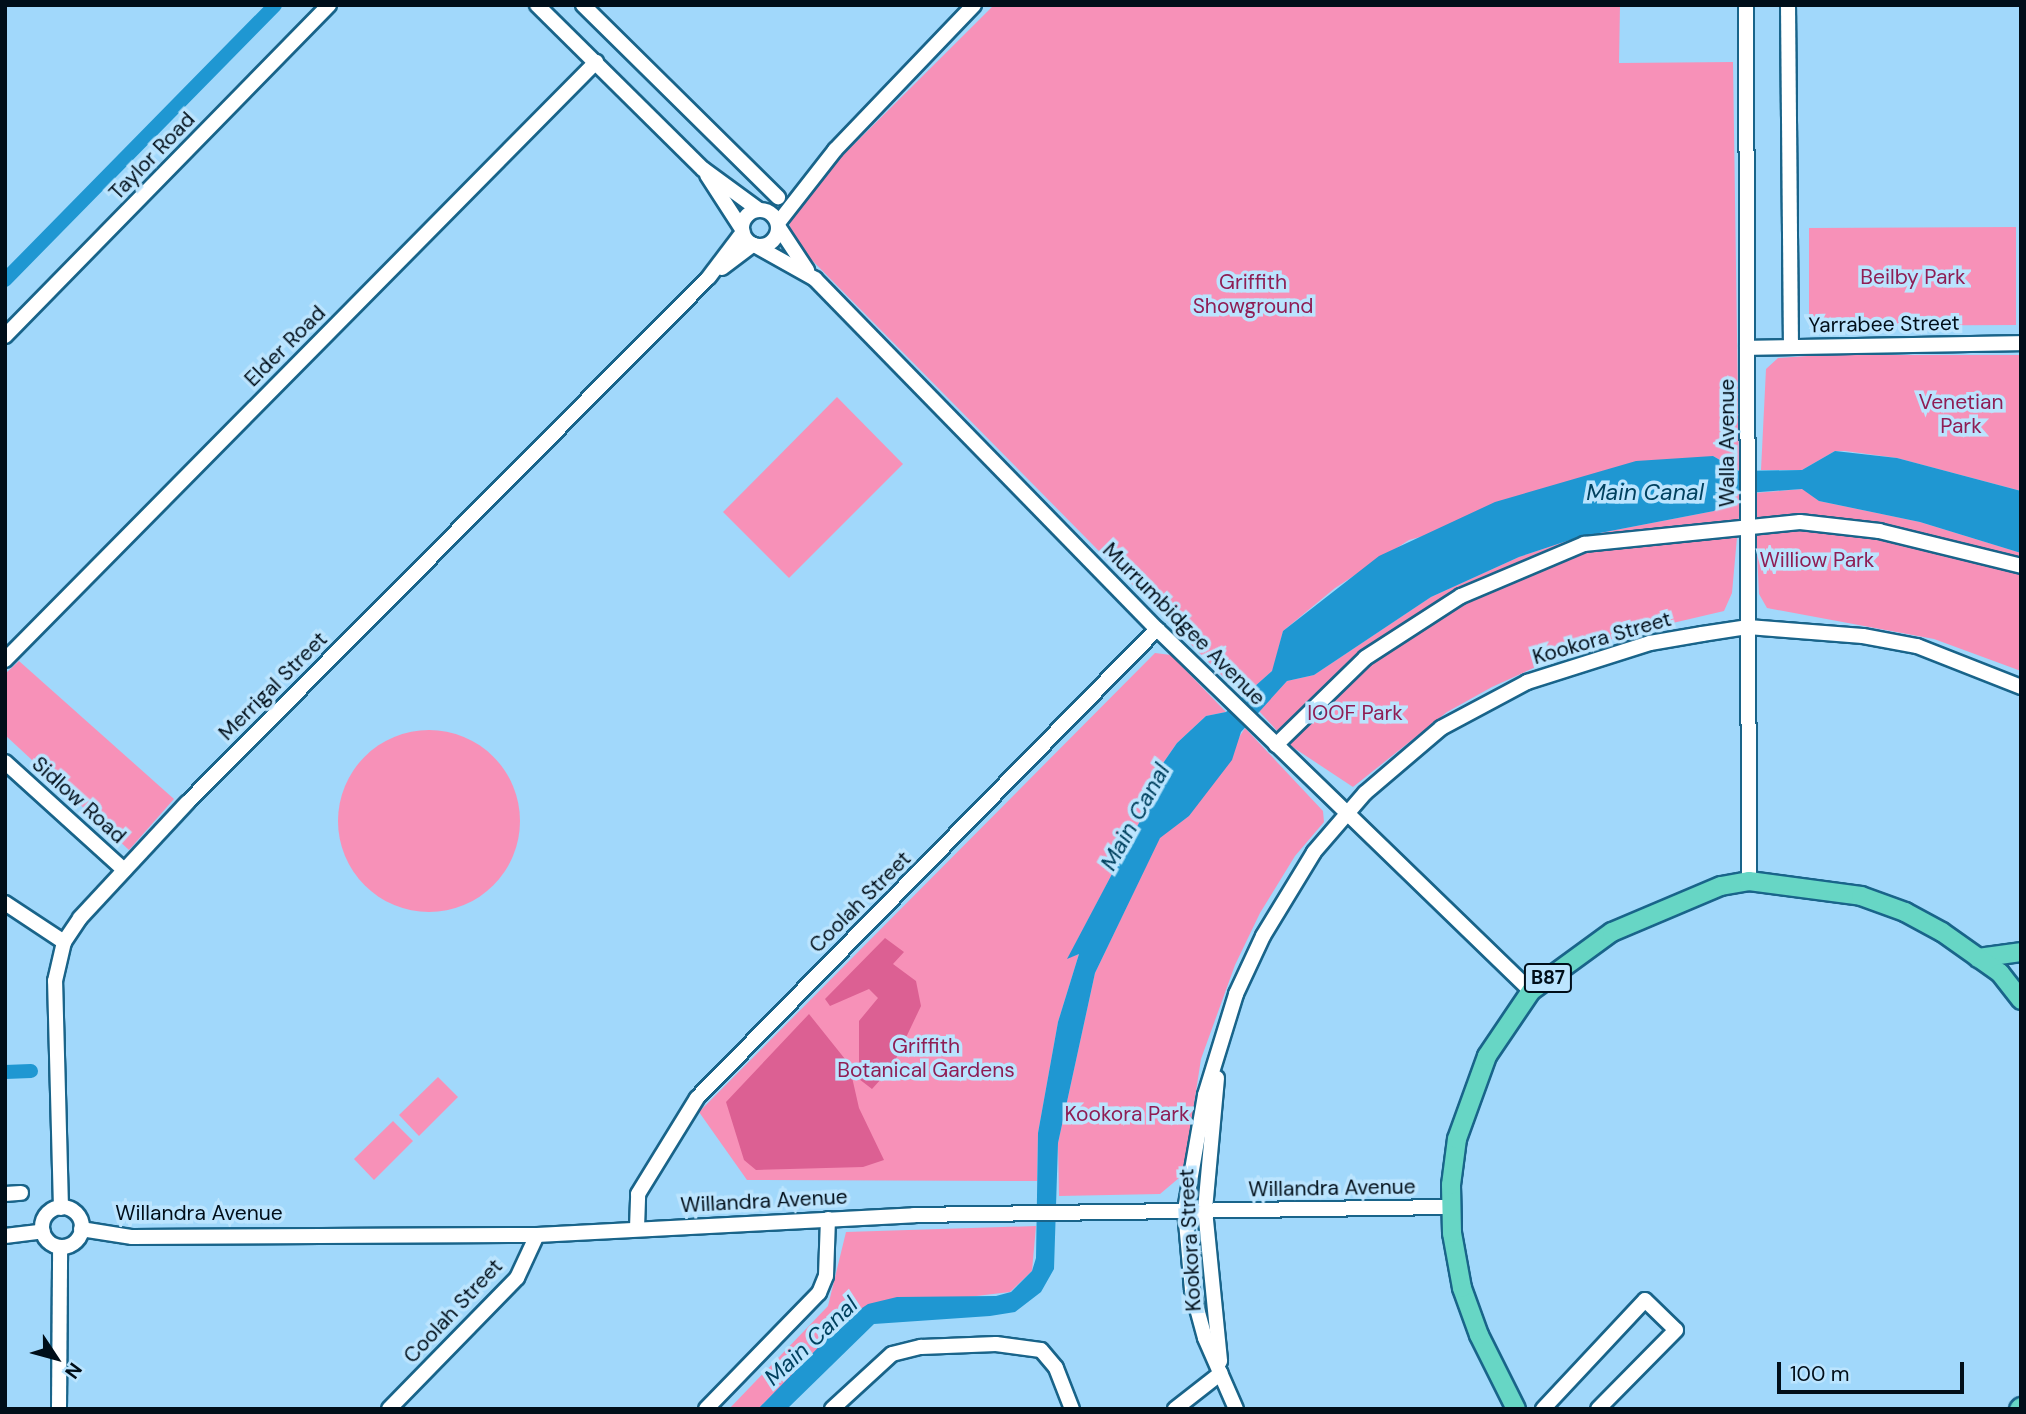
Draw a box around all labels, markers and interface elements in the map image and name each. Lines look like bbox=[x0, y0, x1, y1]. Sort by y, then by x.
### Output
street label: Taylor Road bbox=[104, 107, 200, 205]
park label: Beilby Park bbox=[1860, 264, 1966, 290]
park label: Griffith Showground bbox=[1193, 269, 1313, 319]
street label: Elder Road bbox=[239, 300, 331, 392]
street label: Yarrabee Street bbox=[1808, 310, 1960, 338]
street label: Walla Avenue bbox=[1714, 379, 1740, 507]
park label: Venetian Park bbox=[1919, 389, 2003, 439]
water label: Main Canal bbox=[1586, 478, 1704, 506]
street label: Murrumbidgee Avenue bbox=[1098, 538, 1270, 710]
park label: Williow Park bbox=[1760, 547, 1874, 573]
street label: Kookora Street bbox=[1530, 606, 1674, 670]
street label: Merrigal Street bbox=[213, 626, 333, 746]
park label: IOOF Park bbox=[1307, 700, 1403, 726]
street label: Sidlow Road bbox=[27, 751, 131, 849]
water label: Main Canal bbox=[1094, 759, 1176, 875]
street label: Coolah Street bbox=[804, 846, 916, 958]
road number: B87 bbox=[1524, 962, 1572, 994]
park label: Griffith Botanical Gardens bbox=[837, 1033, 1015, 1083]
park label: Kookora Park bbox=[1064, 1101, 1190, 1127]
street label: Kookora Street bbox=[1174, 1168, 1206, 1312]
street label: Willandra Avenue bbox=[1248, 1174, 1416, 1202]
street label: Willandra Avenue bbox=[680, 1184, 848, 1218]
street label: Willandra Avenue bbox=[115, 1200, 283, 1226]
street label: Coolah Street bbox=[398, 1254, 508, 1368]
water label: Main Canal bbox=[759, 1291, 863, 1391]
north arrow bbox=[21, 1323, 91, 1393]
scale bar bbox=[1781, 1348, 1968, 1392]
text: N bbox=[59, 1358, 88, 1384]
text: 100 m bbox=[1790, 1360, 1850, 1388]

